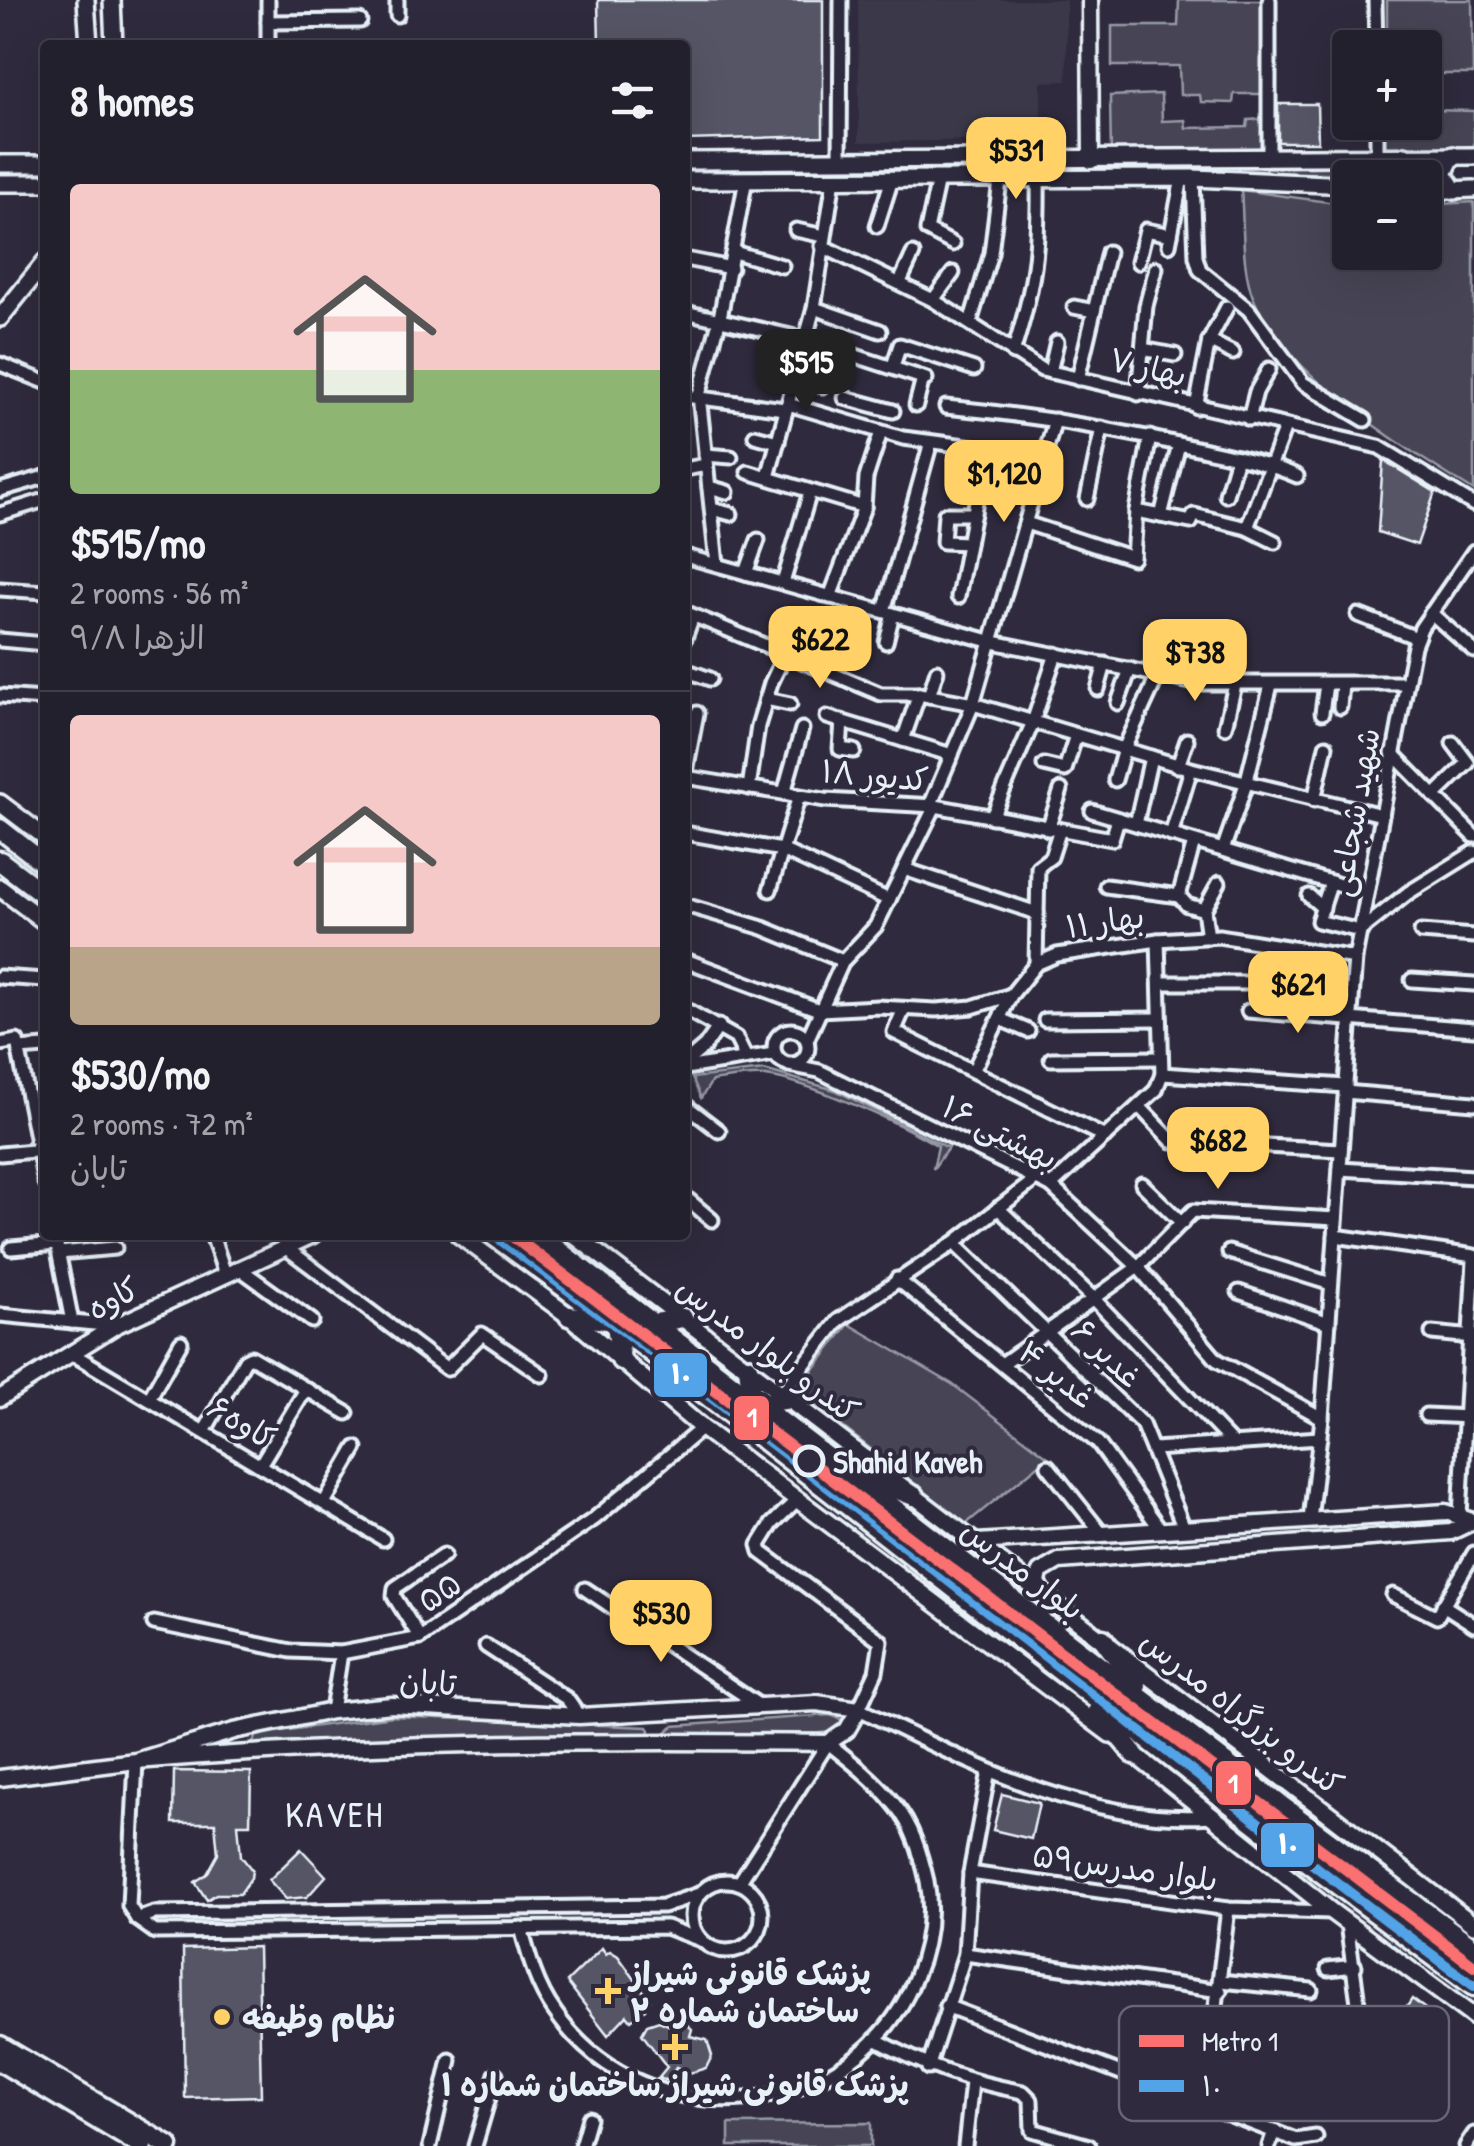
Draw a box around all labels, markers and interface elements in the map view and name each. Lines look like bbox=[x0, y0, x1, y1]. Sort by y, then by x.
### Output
map controls bbox=[1332, 30, 1442, 270]
button: + bbox=[1332, 30, 1442, 140]
text: 8 homes bbox=[70, 72, 194, 129]
icon: filters bbox=[605, 73, 660, 128]
pin: $531 bbox=[957, 117, 1075, 202]
text: $531 bbox=[988, 128, 1044, 171]
button: − bbox=[1332, 160, 1442, 270]
icon: home bbox=[275, 249, 455, 429]
pin: $515 bbox=[747, 329, 865, 414]
street label: بهار ۷ bbox=[1105, 337, 1191, 397]
text: $515 bbox=[779, 340, 833, 383]
pin: $1,120 bbox=[923, 440, 1085, 525]
text: $1,120 bbox=[966, 451, 1042, 494]
text: $515/mo bbox=[70, 514, 205, 571]
text: 2 rooms · 56 m² bbox=[70, 571, 248, 614]
pin: $622 bbox=[761, 606, 879, 691]
text: الزهرا ۹/۸ bbox=[70, 616, 205, 659]
text: $622 bbox=[791, 617, 849, 660]
pin: $738 bbox=[1136, 619, 1254, 704]
text: $738 bbox=[1165, 630, 1225, 673]
street label: شهید شجاعی bbox=[1318, 724, 1390, 900]
street label: کدیور ۱۸ bbox=[820, 749, 930, 801]
icon: home bbox=[275, 780, 455, 960]
street label: بهار ۱۱ bbox=[1063, 894, 1147, 948]
pin: $621 bbox=[1239, 951, 1357, 1036]
text: $621 bbox=[1270, 962, 1326, 1005]
text: $530/mo bbox=[70, 1045, 210, 1102]
street label: ۱۶ بهشتی bbox=[935, 1085, 1065, 1179]
text: 2 rooms · 72 m² bbox=[70, 1102, 253, 1145]
pin: $682 bbox=[1159, 1107, 1277, 1192]
text: $682 bbox=[1189, 1118, 1247, 1161]
text: تابان bbox=[70, 1147, 127, 1190]
street label: کندرو بلوار مدرس bbox=[668, 1266, 868, 1432]
street label: کاوه bbox=[79, 1267, 147, 1329]
street label: غدیر ۶ bbox=[1062, 1309, 1152, 1397]
street label: غدیر ۴ bbox=[1009, 1330, 1105, 1418]
line badge: ۱۰ bbox=[652, 1351, 709, 1399]
text: ۱۰ bbox=[671, 1355, 691, 1393]
street label: کاوه۶ bbox=[200, 1385, 284, 1459]
line badge: 1 bbox=[732, 1394, 771, 1442]
text: 1 bbox=[747, 1398, 757, 1436]
place label: Shahid Kaveh bbox=[833, 1440, 983, 1483]
marker: Shahid Kaveh bbox=[794, 1446, 824, 1476]
street label: بلوار مدرس bbox=[952, 1508, 1094, 1630]
street label: ۵۵ bbox=[409, 1562, 469, 1622]
pin: $530 bbox=[602, 1580, 720, 1665]
text: $530 bbox=[632, 1591, 690, 1634]
street label: کندرو بزرگراه مدرس bbox=[1132, 1619, 1352, 1805]
street label: تابان bbox=[398, 1659, 459, 1705]
line badge: 1 bbox=[1214, 1759, 1253, 1807]
text: 1 bbox=[1228, 1764, 1238, 1802]
district label: KAVEH bbox=[285, 1791, 385, 1838]
line badge: ۱۰ bbox=[1259, 1821, 1316, 1869]
text: ۱۰ bbox=[1278, 1825, 1298, 1863]
street label: بلوار مدرس۵۹ bbox=[1030, 1833, 1220, 1901]
place label: پزشک قانونی شیراز ساختمان شماره ٣ bbox=[627, 1952, 871, 2032]
marker: پزشک قانونی شیراز ساختمان شماره ٣ bbox=[595, 1978, 621, 2004]
place label: نظام وظیفه bbox=[242, 1996, 395, 2042]
marker: نظام وظیفه bbox=[211, 2006, 233, 2028]
legend bbox=[1119, 2006, 1449, 2121]
text: Metro 1 bbox=[1202, 2022, 1278, 2060]
marker: پزشک قانونی شیراز ساختمان شماره ۱ bbox=[662, 2034, 688, 2060]
place label: پزشک قانونی شیراز ساختمان شماره ۱ bbox=[441, 2063, 910, 2106]
text: ۱۰ bbox=[1202, 2067, 1221, 2105]

